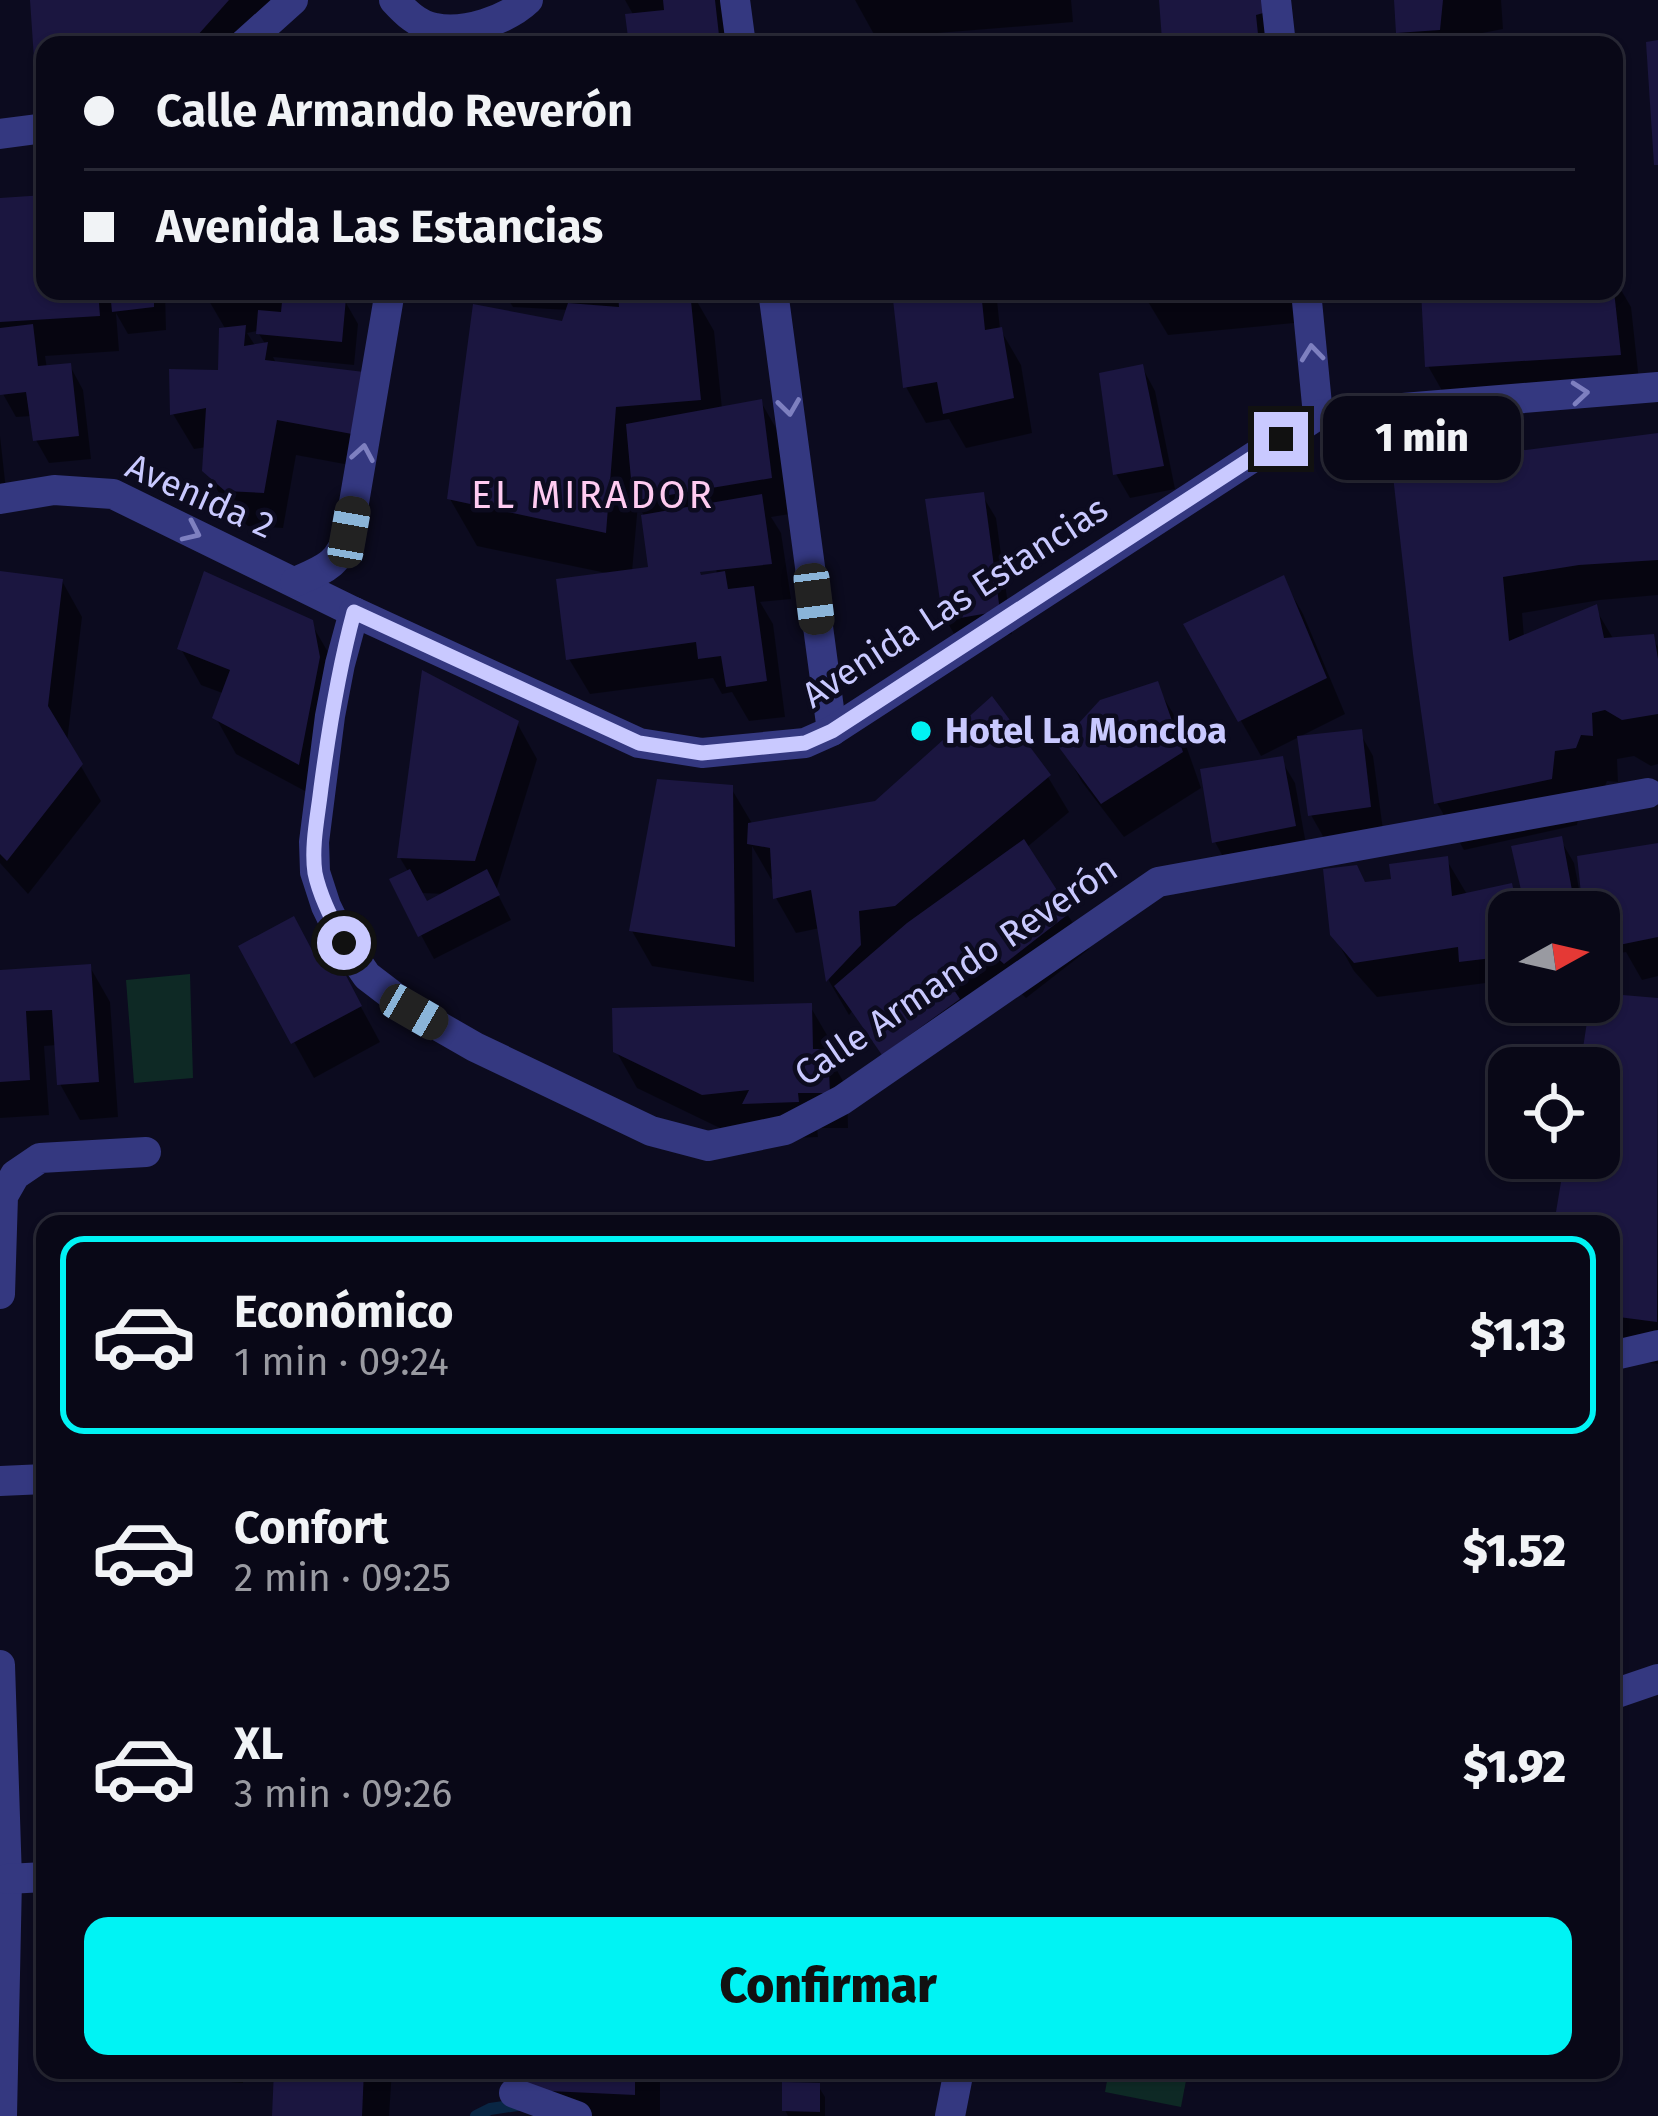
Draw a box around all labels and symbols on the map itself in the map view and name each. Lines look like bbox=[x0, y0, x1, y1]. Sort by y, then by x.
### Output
one-way arrow bbox=[1300, 343, 1325, 362]
one-way arrow bbox=[1571, 381, 1590, 406]
one-way arrow bbox=[775, 397, 801, 417]
callout: 1 min bbox=[1323, 397, 1521, 481]
route end bbox=[1254, 412, 1308, 466]
one-way arrow bbox=[349, 443, 374, 463]
street label: Avenida 2 bbox=[119, 444, 281, 548]
district label: EL MIRADOR bbox=[471, 472, 715, 518]
street label: Avenida Las Estancias bbox=[794, 487, 1116, 717]
car bbox=[325, 493, 373, 571]
one-way arrow bbox=[180, 518, 201, 541]
car bbox=[792, 561, 836, 637]
place label: Hotel La Moncloa bbox=[945, 709, 1227, 753]
marker: Hotel La Moncloa bbox=[908, 718, 934, 744]
street label: Calle Armando Reverón bbox=[786, 846, 1126, 1096]
north arrow bbox=[1488, 891, 1620, 1023]
route start bbox=[317, 916, 371, 970]
car bbox=[374, 978, 454, 1046]

